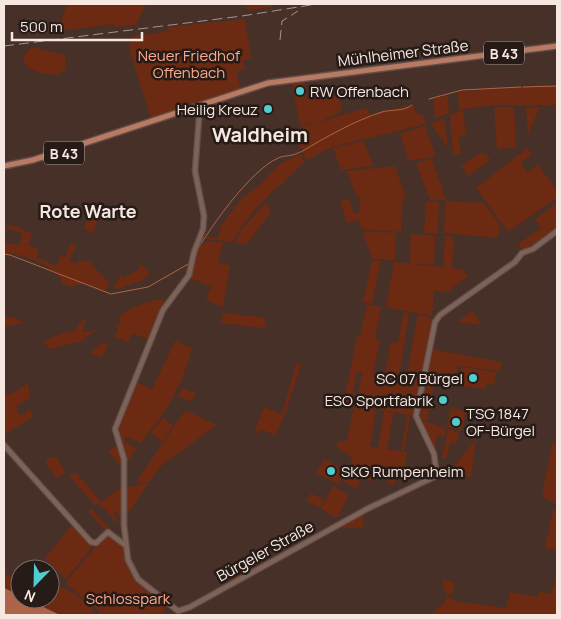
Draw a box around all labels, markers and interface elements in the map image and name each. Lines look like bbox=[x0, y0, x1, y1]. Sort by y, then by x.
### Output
scale bar bbox=[12, 10, 142, 42]
text: 500 m bbox=[20, 16, 63, 37]
street label: Mühlheimer Straße bbox=[337, 35, 470, 71]
road number: B 43 bbox=[484, 42, 524, 64]
park label: Neuer Friedhof Offenbach bbox=[138, 45, 241, 83]
place label: RW Offenbach bbox=[310, 81, 409, 102]
marker: RW Offenbach bbox=[294, 85, 306, 97]
place label: Heilig Kreuz bbox=[177, 99, 258, 120]
marker: Heilig Kreuz bbox=[262, 103, 274, 115]
district label: Waldheim bbox=[212, 121, 308, 148]
road number: B 43 bbox=[44, 142, 84, 164]
district label: Rote Warte bbox=[39, 199, 137, 223]
place label: SC 07 Bürgel bbox=[376, 368, 463, 389]
marker: SC 07 Bürgel bbox=[467, 372, 479, 384]
place label: ESO Sportfabrik bbox=[325, 390, 434, 411]
marker: ESO Sportfabrik bbox=[437, 394, 449, 406]
place label: TSG 1847 OF-Bürgel bbox=[466, 403, 535, 441]
marker: TSG 1847 OF-Bürgel bbox=[450, 416, 462, 428]
place label: SKG Rumpenheim bbox=[341, 461, 464, 482]
marker: SKG Rumpenheim bbox=[325, 465, 337, 477]
street label: Bürgeler Straße bbox=[213, 516, 318, 586]
north arrow bbox=[10, 559, 60, 609]
text: N bbox=[21, 586, 38, 607]
park label: Schlosspark bbox=[86, 588, 171, 609]

